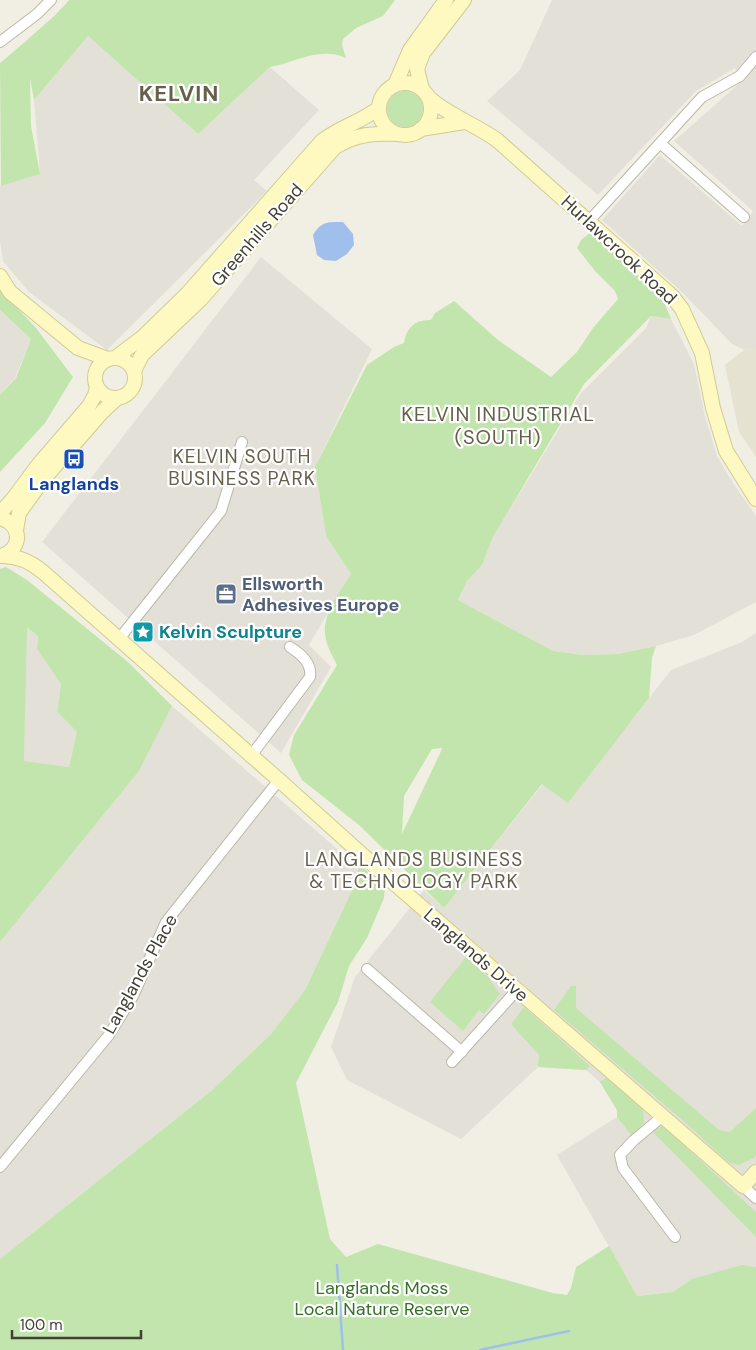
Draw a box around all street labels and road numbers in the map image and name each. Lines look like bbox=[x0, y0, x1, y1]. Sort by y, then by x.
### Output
street label: Greenhills Road bbox=[206, 178, 308, 292]
street label: Hurlawcrook Road bbox=[556, 190, 682, 310]
street label: Langlands Drive bbox=[418, 903, 534, 1007]
street label: Langlands Place bbox=[97, 910, 183, 1038]

